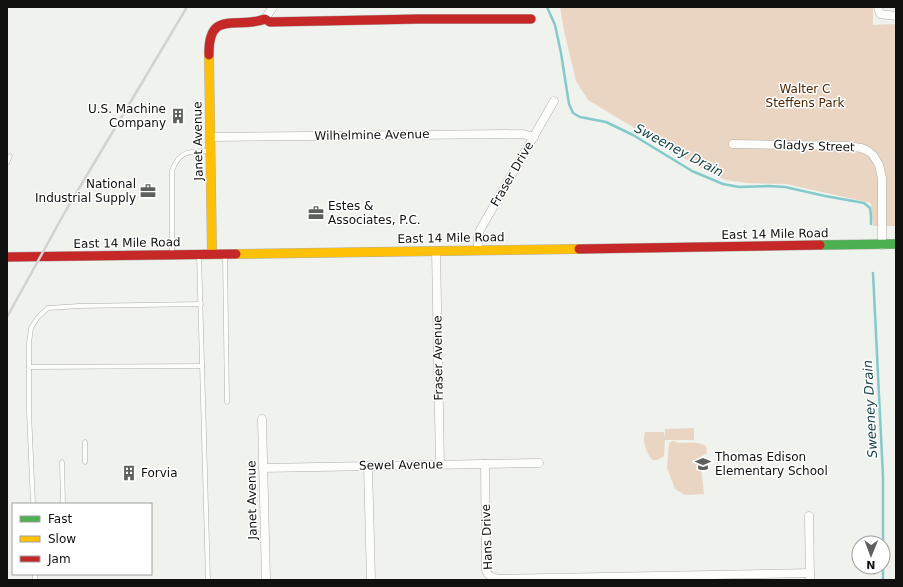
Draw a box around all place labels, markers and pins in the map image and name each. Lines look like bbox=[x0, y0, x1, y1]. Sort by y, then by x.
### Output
place label: U.S. Machine Company bbox=[88, 102, 166, 130]
building icon: U.S. Machine Company bbox=[169, 107, 187, 125]
place label: National Industrial Supply bbox=[35, 177, 136, 205]
office icon: National Industrial Supply bbox=[139, 182, 157, 200]
place label: Estes & Associates, P.C. bbox=[328, 199, 421, 227]
office icon: Estes & Associates, P.C. bbox=[307, 204, 325, 222]
place label: Thomas Edison Elementary School bbox=[714, 450, 828, 478]
school or university icon: Thomas Edison Elementary School bbox=[694, 455, 712, 473]
building icon: Forvia bbox=[120, 464, 138, 482]
place label: Forvia bbox=[141, 466, 178, 480]

